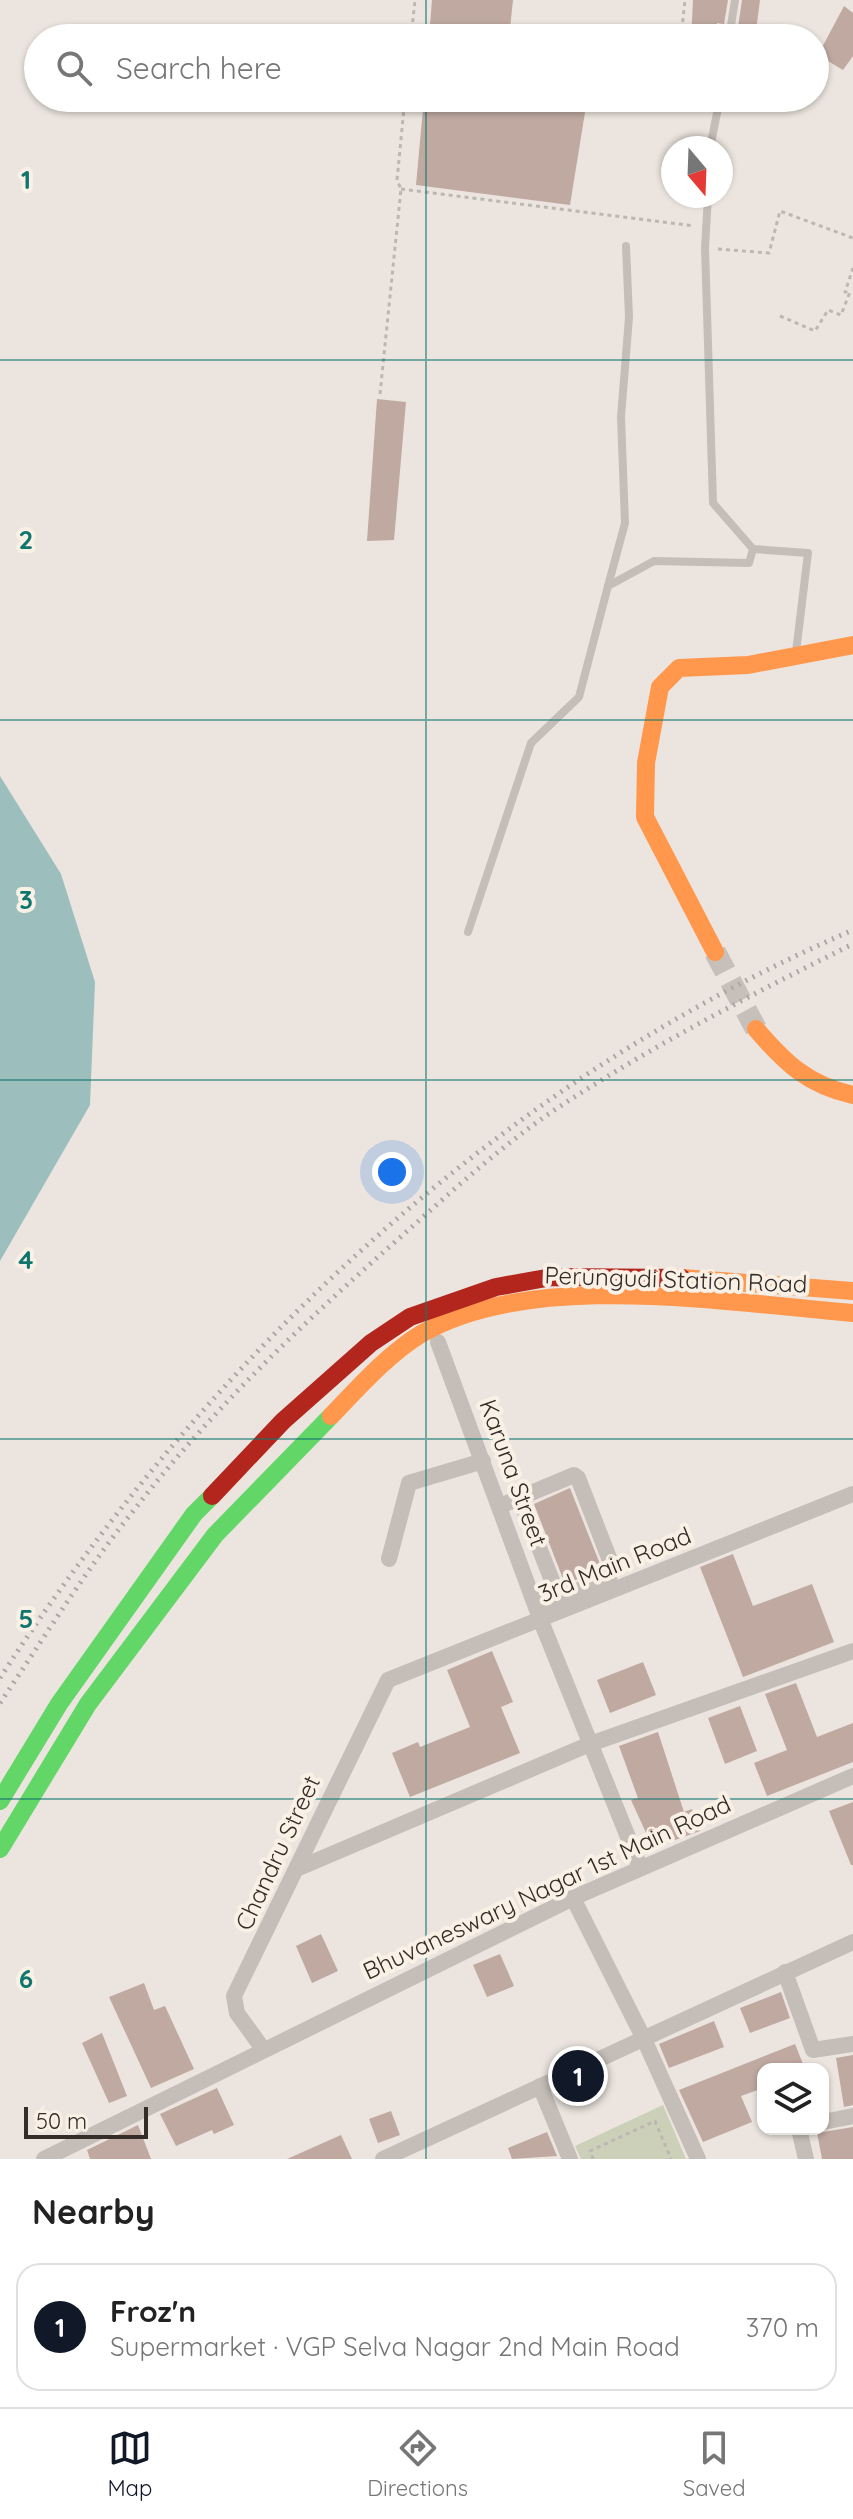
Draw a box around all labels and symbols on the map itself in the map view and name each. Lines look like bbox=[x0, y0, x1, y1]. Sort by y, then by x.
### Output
north arrow bbox=[661, 136, 733, 208]
text: 1 bbox=[21, 163, 31, 196]
text: 2 bbox=[19, 523, 33, 556]
text: 3 bbox=[19, 883, 33, 916]
your location bbox=[372, 1152, 412, 1192]
text: 4 bbox=[18, 1243, 34, 1276]
street label: Perungudi Station Road bbox=[544, 1259, 808, 1299]
street label: Karuna Street bbox=[473, 1395, 554, 1550]
street label: 3rd Main Road bbox=[534, 1520, 695, 1608]
text: 5 bbox=[19, 1602, 33, 1635]
street label: Chandru Street bbox=[228, 1770, 326, 1935]
street label: Bhuvaneswary Nagar 1st Main Road bbox=[358, 1788, 735, 1986]
text: 6 bbox=[19, 1962, 33, 1995]
pin: 1 bbox=[552, 2046, 604, 2106]
scale bar bbox=[24, 2103, 148, 2139]

